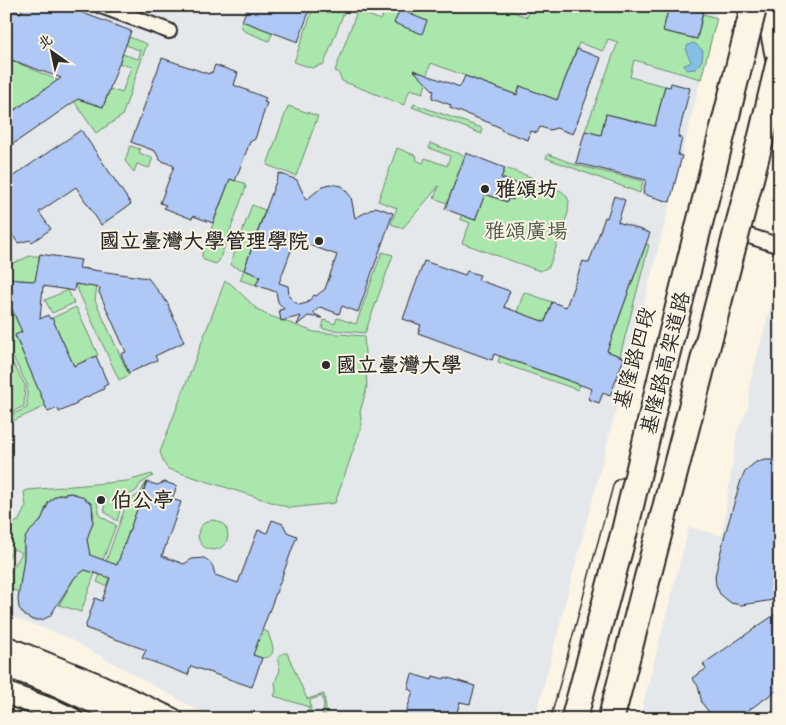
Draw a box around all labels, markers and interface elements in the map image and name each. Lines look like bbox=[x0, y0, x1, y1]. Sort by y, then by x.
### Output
north arrow bbox=[28, 28, 78, 78]
text: 北 bbox=[35, 31, 56, 52]
place label: 雅頌坊 bbox=[495, 176, 558, 202]
marker: 雅頌坊 bbox=[479, 183, 491, 195]
park label: 雅頌廣場 bbox=[484, 218, 568, 244]
place label: 國立臺灣大學管理學院 bbox=[99, 228, 309, 254]
marker: 國立臺灣大學管理學院 bbox=[313, 235, 325, 247]
street label: 基隆路高架道路 bbox=[635, 289, 695, 437]
street label: 基隆路四段 bbox=[608, 304, 660, 412]
place label: 國立臺灣大學 bbox=[336, 352, 462, 378]
marker: 國立臺灣大學 bbox=[320, 359, 332, 371]
place label: 伯公亭 bbox=[111, 487, 174, 513]
marker: 伯公亭 bbox=[95, 494, 107, 506]

